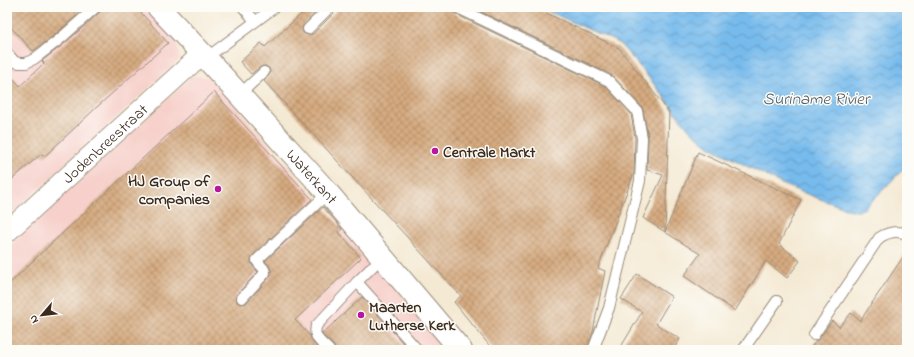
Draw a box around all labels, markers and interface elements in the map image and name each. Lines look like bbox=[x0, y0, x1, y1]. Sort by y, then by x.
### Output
water label: Suriname Rivier bbox=[763, 87, 872, 112]
street label: Jodenbreestraat bbox=[57, 98, 155, 190]
place label: Centrale Markt bbox=[443, 141, 536, 165]
street label: Waterkant bbox=[280, 144, 343, 211]
marker: Centrale Markt bbox=[430, 146, 440, 156]
place label: HJ Group of companies bbox=[128, 170, 211, 212]
marker: HJ Group of companies bbox=[213, 184, 223, 194]
north arrow bbox=[22, 295, 62, 335]
place label: Maarten Lutherse Kerk bbox=[369, 296, 456, 338]
marker: Maarten Lutherse Kerk bbox=[356, 310, 366, 320]
text: N bbox=[25, 312, 43, 326]

